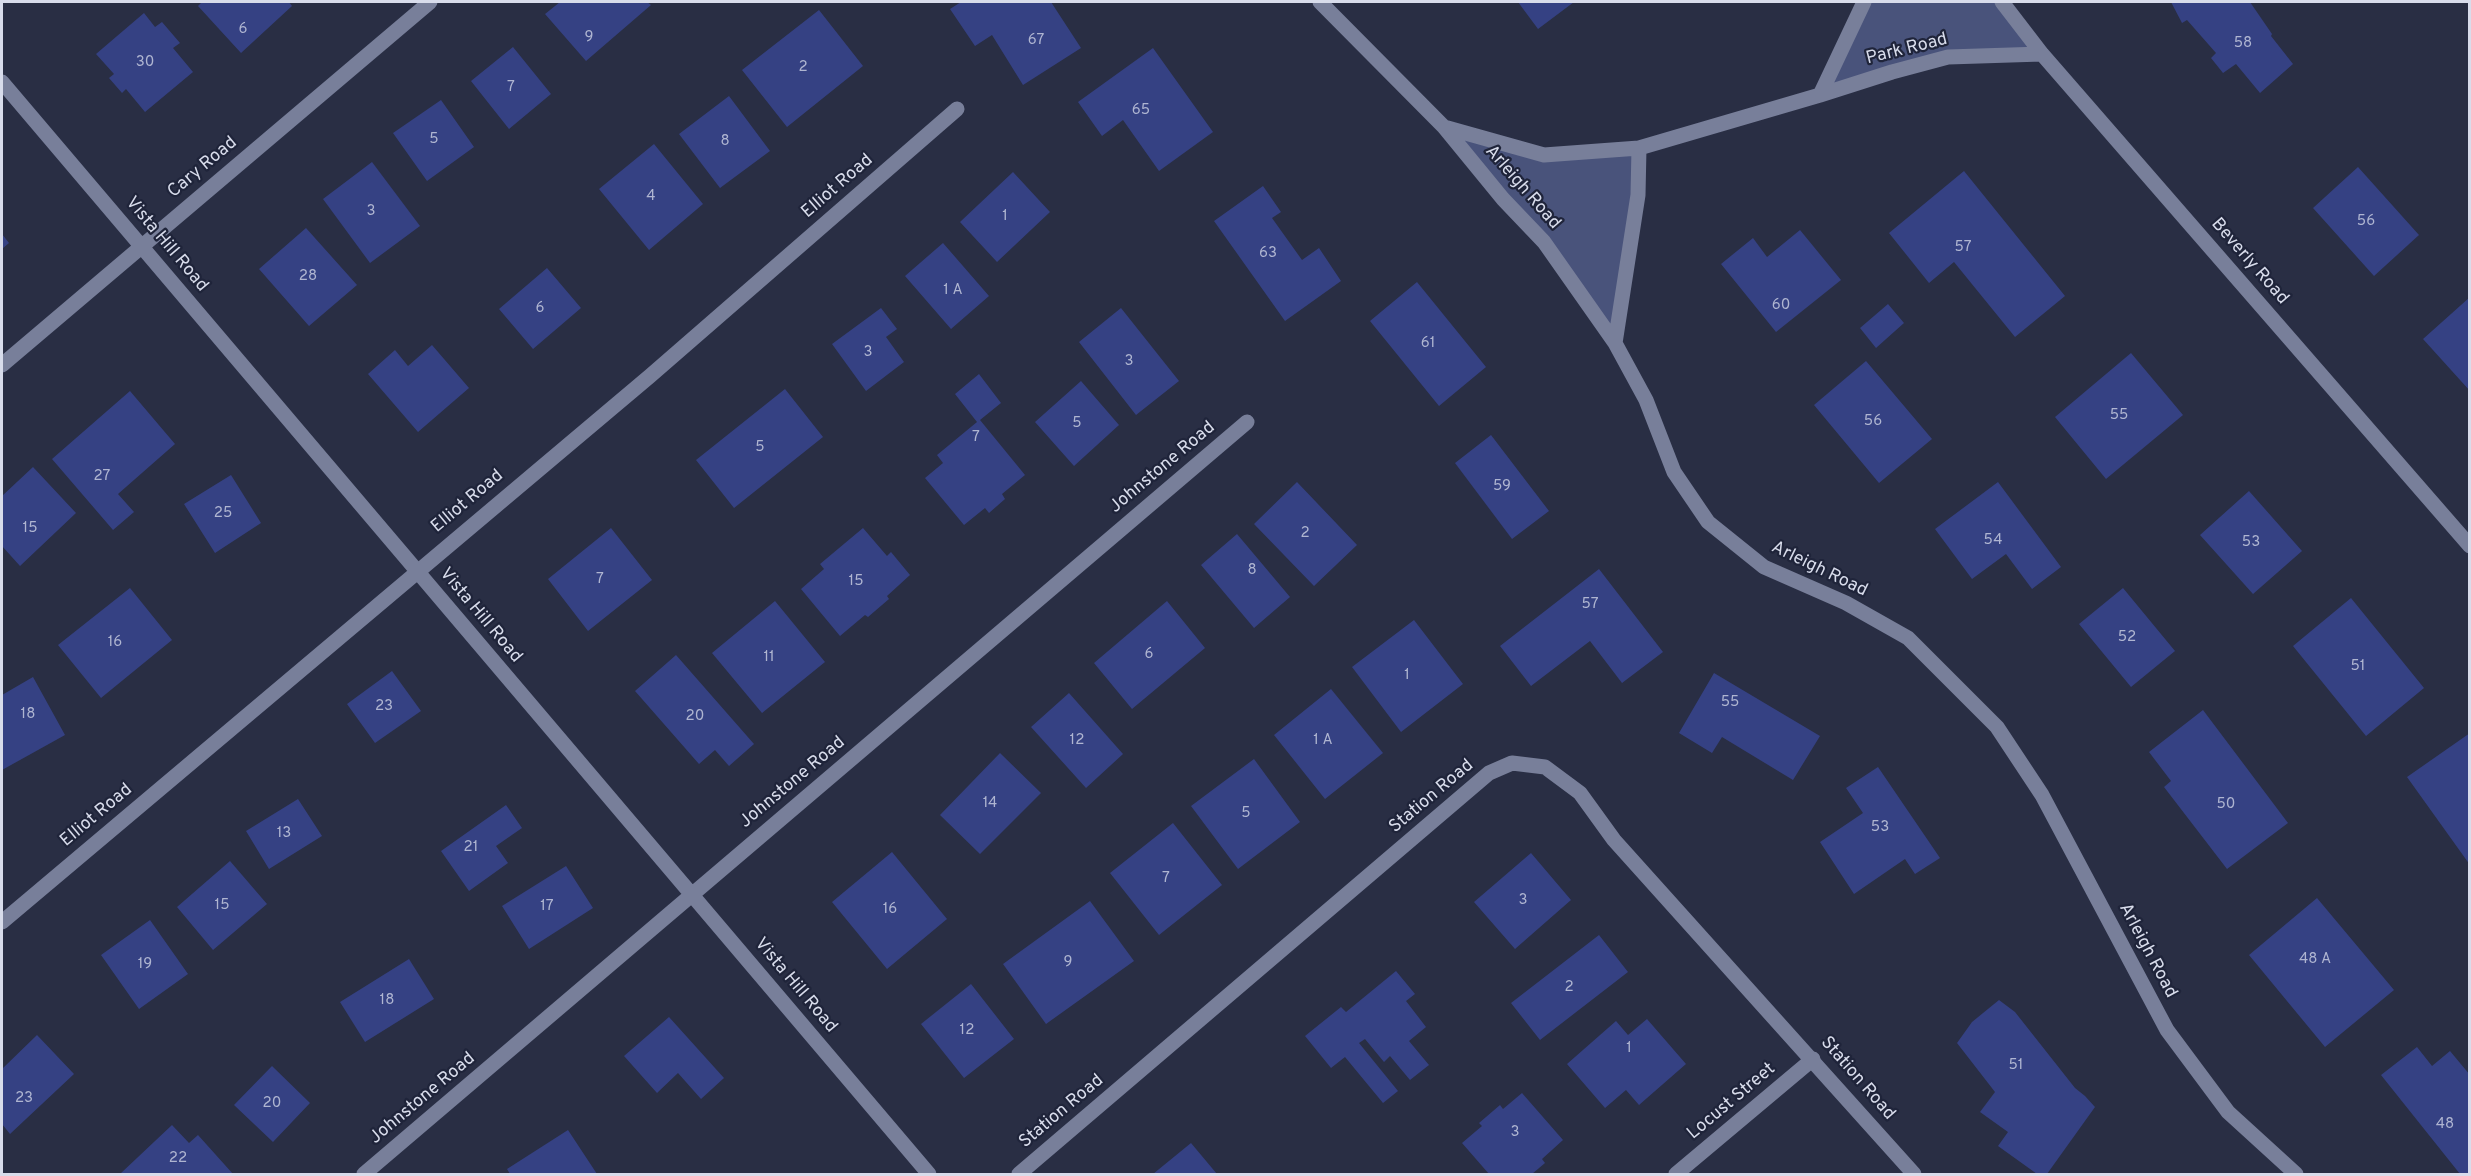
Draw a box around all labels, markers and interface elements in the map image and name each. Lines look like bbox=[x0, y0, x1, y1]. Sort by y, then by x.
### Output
house number: 6 bbox=[239, 21, 247, 39]
house number: 9 bbox=[585, 29, 593, 47]
street label: Park Road bbox=[1864, 29, 1950, 71]
house number: 67 bbox=[1028, 32, 1044, 50]
house number: 58 bbox=[2234, 35, 2252, 53]
house number: 30 bbox=[136, 54, 154, 72]
house number: 2 bbox=[798, 59, 808, 77]
house number: 7 bbox=[507, 79, 515, 97]
house number: 65 bbox=[1132, 102, 1150, 120]
house number: 5 bbox=[429, 131, 439, 149]
street label: Cary Road bbox=[164, 133, 242, 203]
house number: 8 bbox=[720, 133, 730, 151]
street label: Arleigh Road bbox=[1480, 142, 1564, 234]
street label: Elliot Road bbox=[798, 150, 878, 224]
house number: 4 bbox=[646, 188, 656, 206]
street label: Vista Hill Road bbox=[120, 193, 212, 297]
house number: 3 bbox=[366, 203, 376, 221]
house number: 1 bbox=[1002, 208, 1008, 226]
house number: 56 bbox=[2357, 213, 2375, 231]
street label: Beverly Road bbox=[2206, 214, 2292, 310]
house number: 57 bbox=[1955, 239, 1971, 257]
house number: 63 bbox=[1259, 245, 1277, 263]
house number: 28 bbox=[299, 268, 317, 286]
house number: 1 A bbox=[943, 282, 963, 300]
house number: 60 bbox=[1772, 297, 1790, 315]
house number: 6 bbox=[536, 300, 544, 318]
house number: 61 bbox=[1421, 335, 1435, 353]
house number: 3 bbox=[863, 344, 873, 362]
house number: 3 bbox=[1124, 353, 1134, 371]
house number: 55 bbox=[2110, 407, 2128, 425]
house number: 56 bbox=[1864, 413, 1882, 431]
house number: 5 bbox=[1072, 415, 1082, 433]
street label: Johnstone Road bbox=[1106, 418, 1220, 518]
house number: 7 bbox=[972, 429, 980, 447]
house number: 5 bbox=[755, 439, 765, 457]
street label: Elliot Road bbox=[428, 466, 508, 538]
house number: 27 bbox=[94, 468, 110, 486]
house number: 59 bbox=[1493, 478, 1511, 496]
house number: 25 bbox=[214, 505, 232, 523]
house number: 15 bbox=[23, 520, 37, 538]
house number: 2 bbox=[1300, 525, 1310, 543]
house number: 54 bbox=[1984, 532, 2002, 550]
house number: 53 bbox=[2242, 534, 2260, 552]
street label: Arleigh Road bbox=[1767, 537, 1871, 603]
house number: 8 bbox=[1247, 562, 1257, 580]
street label: Vista Hill Road bbox=[434, 564, 526, 668]
house number: 7 bbox=[596, 571, 604, 589]
house number: 15 bbox=[849, 573, 863, 591]
house number: 57 bbox=[1582, 596, 1598, 614]
house number: 52 bbox=[2118, 629, 2136, 647]
house number: 16 bbox=[108, 634, 122, 652]
house number: 6 bbox=[1145, 646, 1153, 664]
house number: 11 bbox=[763, 649, 775, 667]
house number: 51 bbox=[2351, 658, 2365, 676]
house number: 1 bbox=[1404, 667, 1410, 685]
house number: 55 bbox=[1721, 694, 1739, 712]
house number: 23 bbox=[375, 698, 393, 716]
house number: 18 bbox=[21, 706, 35, 724]
house number: 20 bbox=[686, 708, 704, 726]
house number: 12 bbox=[1070, 732, 1084, 750]
house number: 1 A bbox=[1313, 732, 1333, 750]
street label: Johnstone Road bbox=[736, 733, 850, 833]
street label: Station Road bbox=[1385, 755, 1479, 839]
street label: Elliot Road bbox=[57, 780, 137, 852]
house number: 14 bbox=[983, 795, 997, 813]
house number: 50 bbox=[2217, 796, 2235, 814]
house number: 5 bbox=[1241, 805, 1251, 823]
house number: 53 bbox=[1871, 819, 1889, 837]
house number: 13 bbox=[277, 825, 291, 843]
house number: 21 bbox=[464, 839, 478, 857]
house number: 7 bbox=[1162, 870, 1170, 888]
house number: 3 bbox=[1518, 892, 1528, 910]
house number: 15 bbox=[215, 897, 229, 915]
house number: 17 bbox=[540, 898, 554, 916]
street label: Arleigh Road bbox=[2113, 900, 2181, 1002]
house number: 16 bbox=[883, 901, 897, 919]
street label: Vista Hill Road bbox=[749, 934, 841, 1038]
house number: 48 A bbox=[2299, 951, 2331, 969]
house number: 9 bbox=[1064, 954, 1072, 972]
house number: 19 bbox=[138, 956, 152, 974]
house number: 2 bbox=[1564, 979, 1574, 997]
house number: 18 bbox=[380, 992, 394, 1010]
house number: 12 bbox=[960, 1022, 974, 1040]
street label: Station Road bbox=[1815, 1033, 1899, 1125]
house number: 1 bbox=[1626, 1040, 1632, 1058]
street label: Johnstone Road bbox=[366, 1049, 480, 1149]
house number: 51 bbox=[2009, 1057, 2023, 1075]
street label: Locust Street bbox=[1684, 1059, 1780, 1145]
street label: Station Road bbox=[1015, 1070, 1109, 1154]
house number: 23 bbox=[15, 1090, 33, 1108]
house number: 20 bbox=[263, 1095, 281, 1113]
house number: 48 bbox=[2436, 1116, 2454, 1134]
house number: 3 bbox=[1510, 1124, 1520, 1142]
house number: 22 bbox=[169, 1150, 187, 1168]

